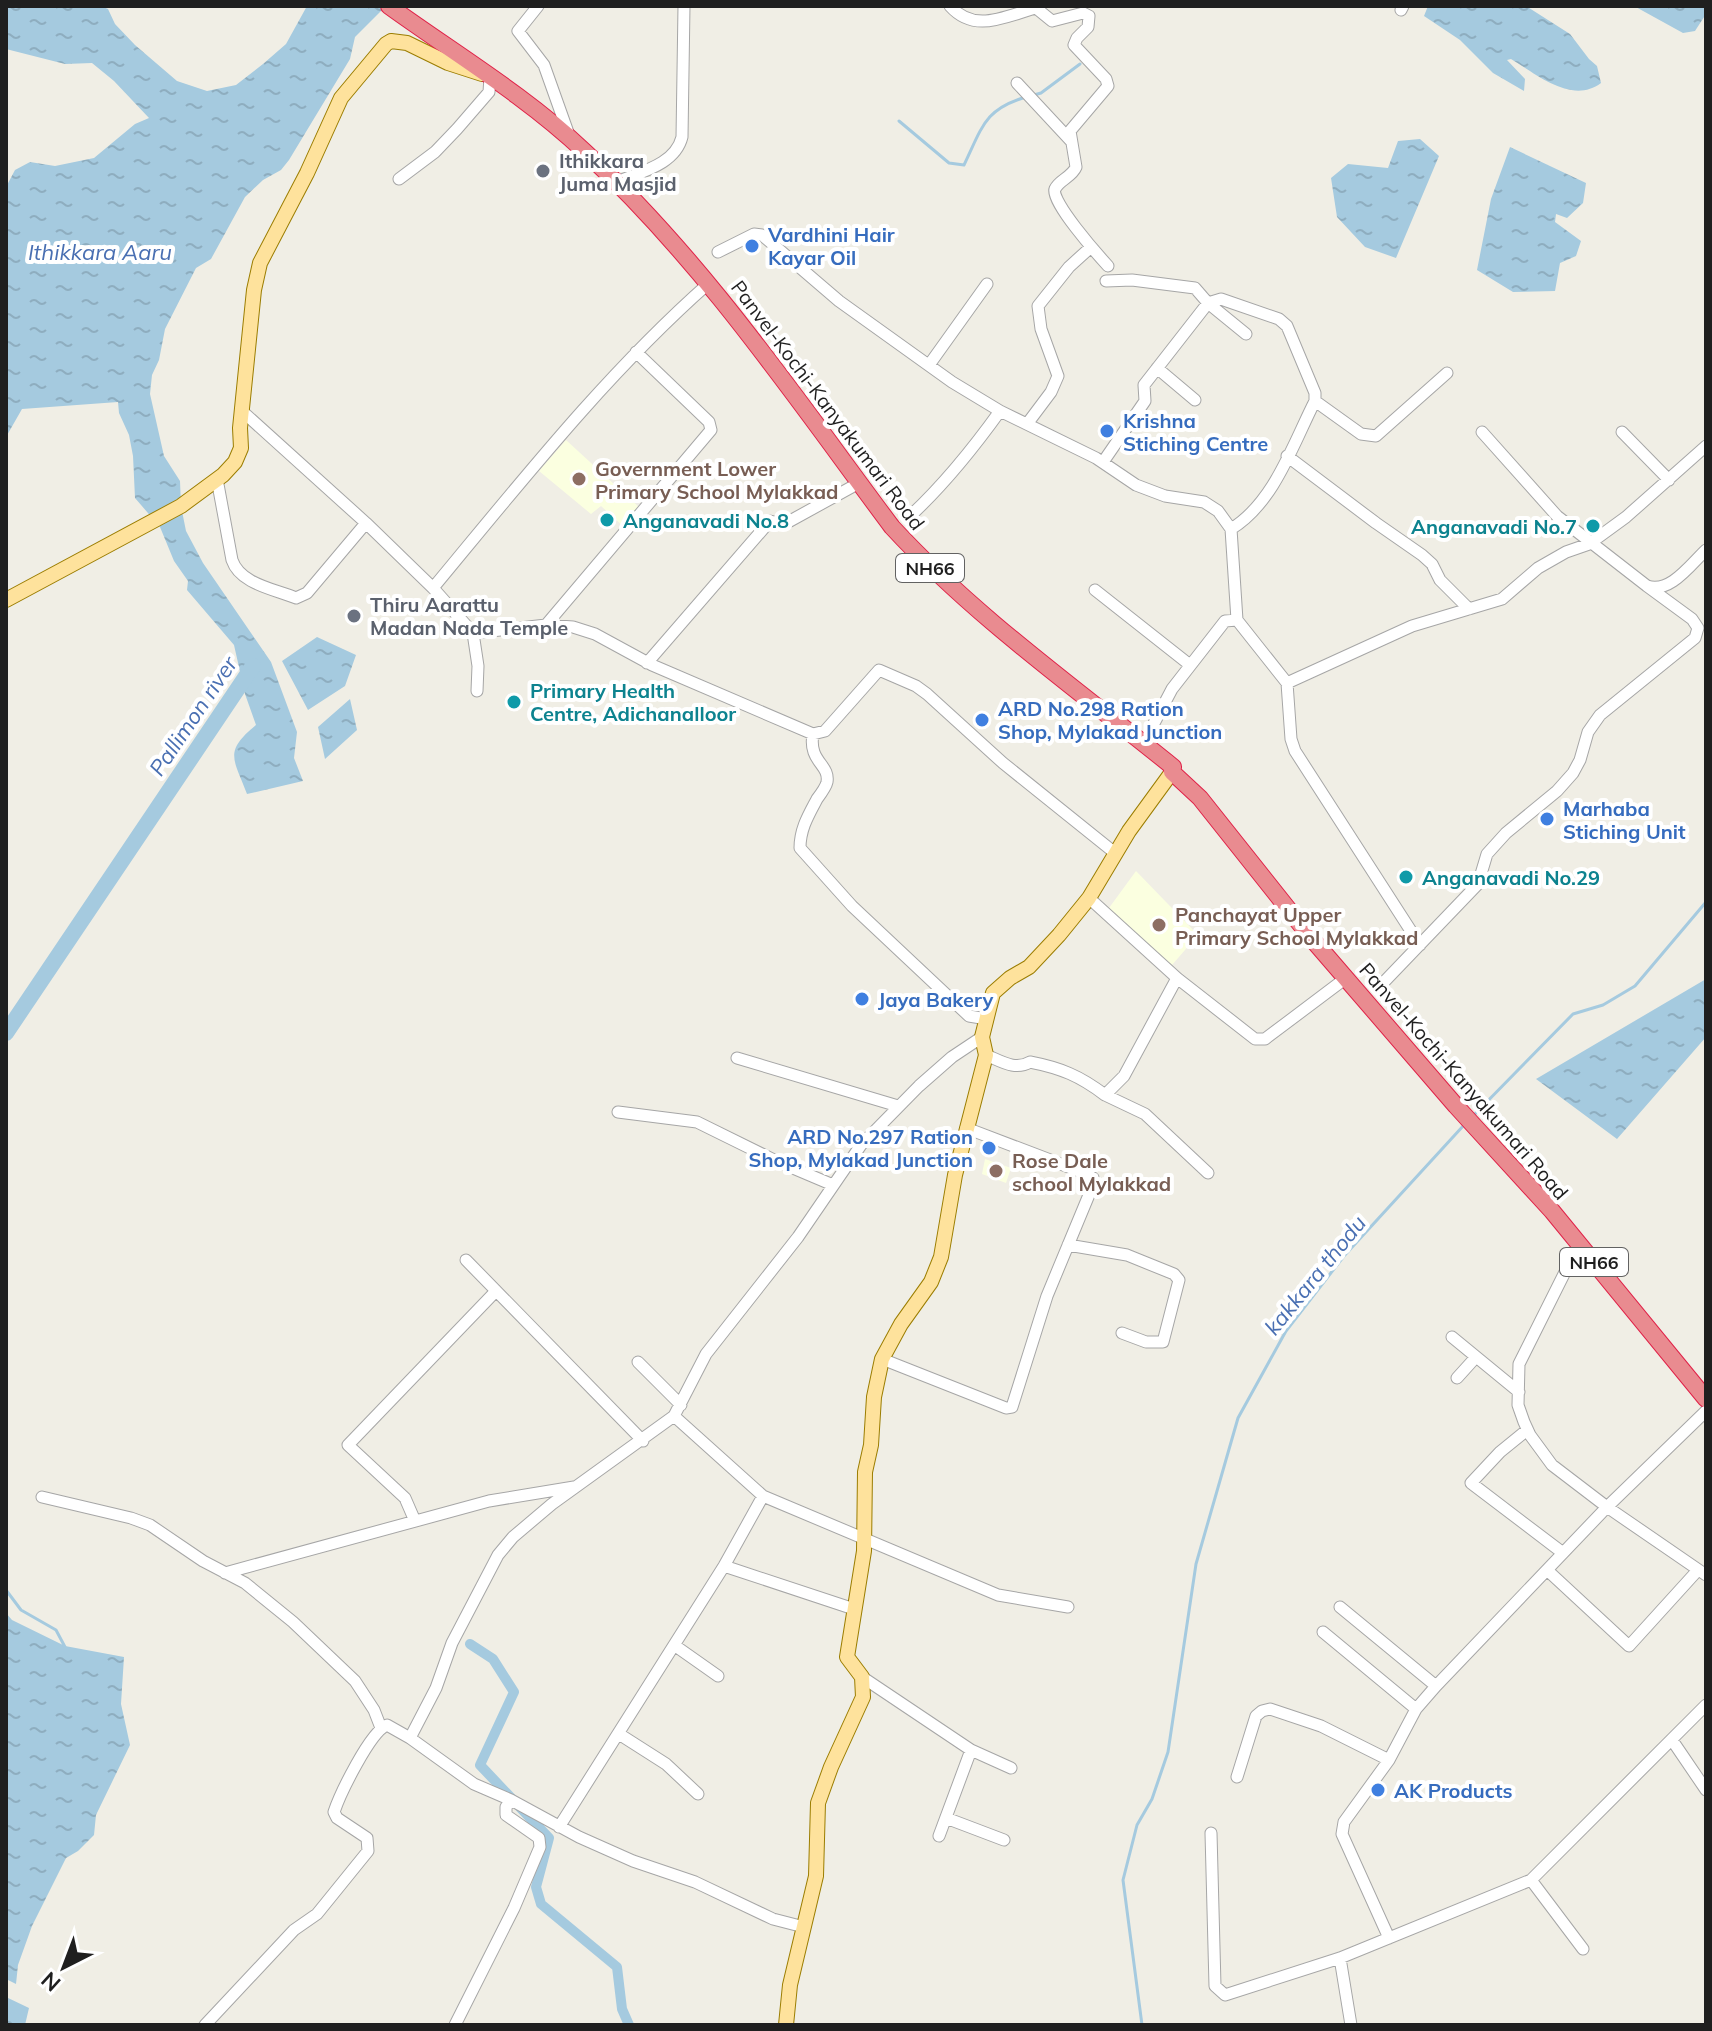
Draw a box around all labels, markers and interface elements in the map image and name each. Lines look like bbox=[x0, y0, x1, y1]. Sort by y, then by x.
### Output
place label: Ithikkara Juma Masjid bbox=[559, 148, 677, 196]
marker: Ithikkara Juma Masjid bbox=[534, 162, 552, 180]
place label: Vardhini Hair Kayar Oil bbox=[767, 222, 895, 270]
marker: Vardhini Hair Kayar Oil bbox=[743, 237, 761, 255]
water label: Ithikkara Aaru bbox=[28, 238, 172, 266]
street label: Panvel-Kochi-Kanyakumari Road bbox=[726, 275, 930, 535]
place label: Krishna Stiching Centre bbox=[1123, 408, 1268, 456]
marker: Krishna Stiching Centre bbox=[1098, 422, 1116, 440]
place label: Government Lower Primary School Mylakkad bbox=[595, 456, 838, 504]
marker: Government Lower Primary School Mylakkad bbox=[570, 470, 588, 488]
place label: Anganavadi No.8 bbox=[623, 508, 789, 533]
marker: Anganavadi No.8 bbox=[598, 511, 616, 529]
place label: Anganavadi No.7 bbox=[1411, 514, 1577, 539]
marker: Anganavadi No.7 bbox=[1584, 517, 1602, 535]
road number: NH66 bbox=[896, 554, 964, 582]
place label: Thiru Aarattu Madan Nada Temple bbox=[370, 592, 568, 640]
marker: Thiru Aarattu Madan Nada Temple bbox=[345, 607, 363, 625]
water label: Pallimon river bbox=[143, 650, 244, 781]
place label: Primary Health Centre, Adichanalloor bbox=[530, 678, 736, 726]
marker: Primary Health Centre, Adichanalloor bbox=[505, 693, 523, 711]
place label: ARD No.298 Ration Shop, Mylakad Junction bbox=[998, 696, 1222, 744]
marker: ARD No.298 Ration Shop, Mylakad Junction bbox=[973, 711, 991, 729]
place label: Marhaba Stiching Unit bbox=[1563, 796, 1686, 844]
marker: Marhaba Stiching Unit bbox=[1538, 810, 1556, 828]
place label: Anganavadi No.29 bbox=[1422, 865, 1600, 890]
marker: Anganavadi No.29 bbox=[1397, 868, 1415, 886]
place label: Panchayat Upper Primary School Mylakkad bbox=[1175, 902, 1418, 950]
marker: Panchayat Upper Primary School Mylakkad bbox=[1150, 916, 1168, 934]
street label: Panvel-Kochi-Kanyakumari Road bbox=[1354, 957, 1574, 1205]
place label: Jaya Bakery bbox=[878, 987, 994, 1012]
marker: Jaya Bakery bbox=[853, 990, 871, 1008]
place label: ARD No.297 Ration Shop, Mylakad Junction bbox=[749, 1124, 973, 1172]
marker: ARD No.297 Ration Shop, Mylakad Junction bbox=[980, 1139, 998, 1157]
place label: Rose Dale school Mylakkad bbox=[1012, 1148, 1171, 1196]
marker: Rose Dale school Mylakkad bbox=[987, 1162, 1005, 1180]
water label: kakkara thodu bbox=[1258, 1209, 1372, 1341]
road number: NH66 bbox=[1560, 1248, 1628, 1276]
place label: AK Products bbox=[1394, 1778, 1513, 1803]
marker: AK Products bbox=[1369, 1781, 1387, 1799]
north arrow bbox=[24, 1927, 104, 2007]
text: N bbox=[35, 1966, 66, 1998]

